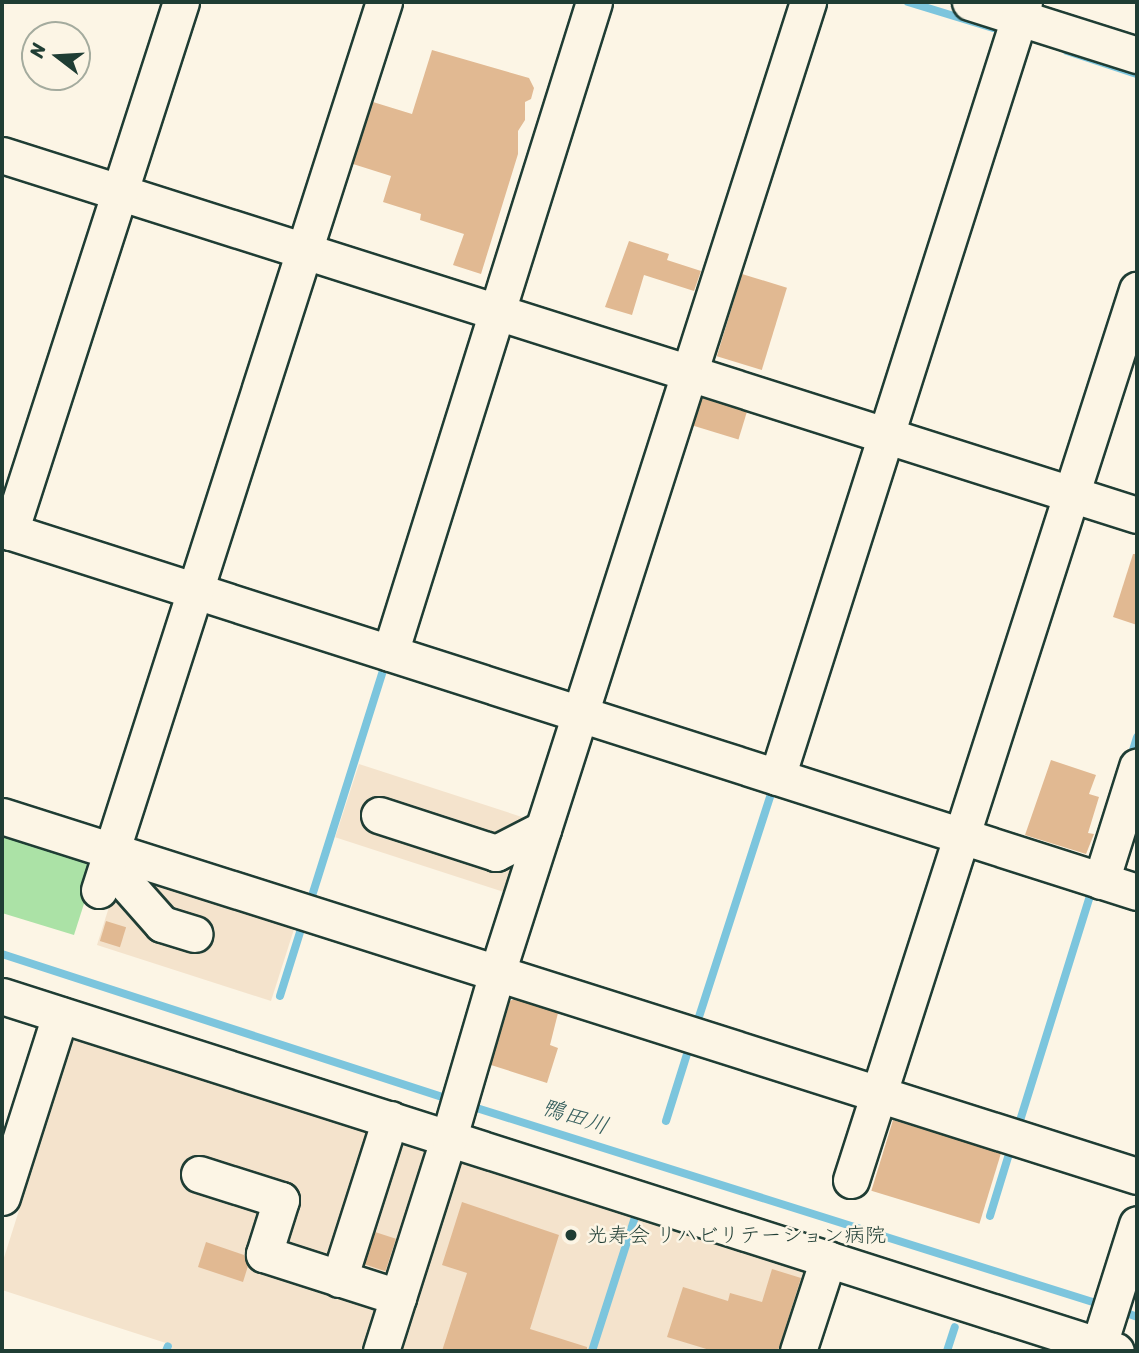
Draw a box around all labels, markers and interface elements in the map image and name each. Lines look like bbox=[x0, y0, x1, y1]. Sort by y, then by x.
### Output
north arrow bbox=[21, 21, 91, 91]
text: N bbox=[20, 39, 55, 61]
water label: 鴨田川 bbox=[538, 1093, 612, 1141]
place label: 光寿会 リハビリテーション病院 bbox=[587, 1222, 886, 1248]
marker: 光寿会 リハビリテーション病院 bbox=[561, 1225, 581, 1245]

